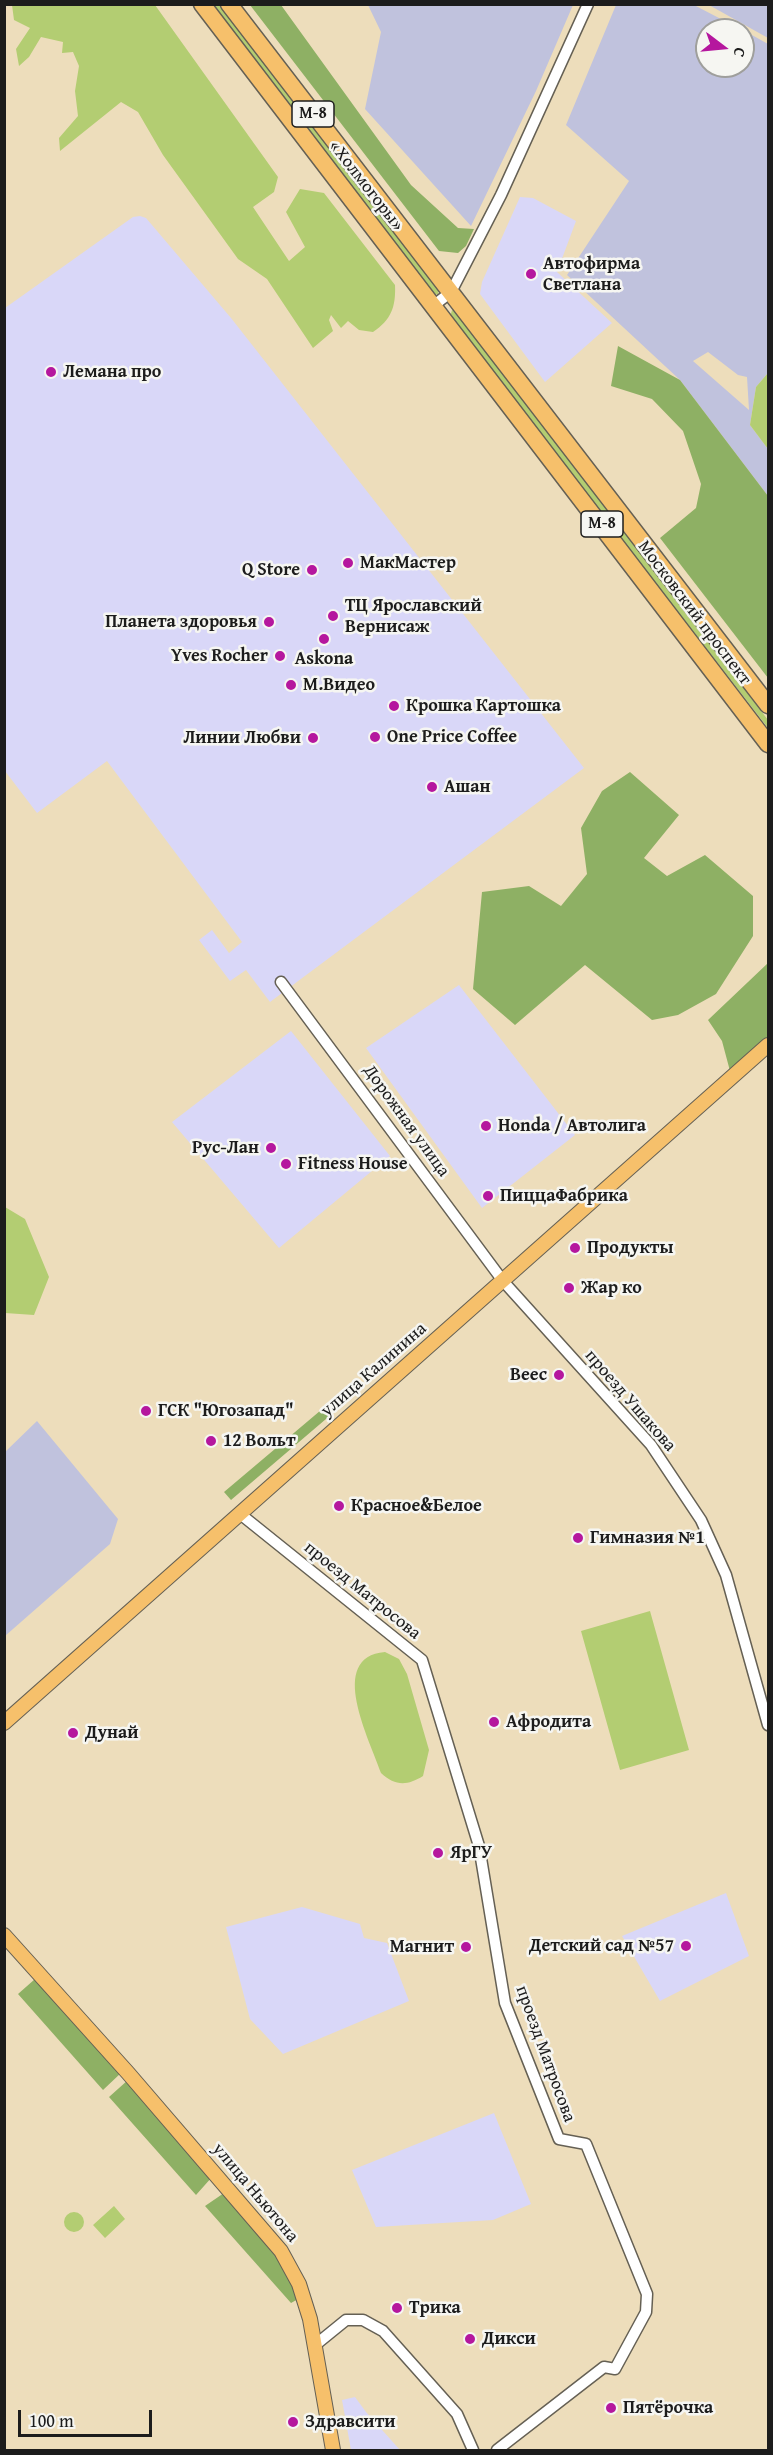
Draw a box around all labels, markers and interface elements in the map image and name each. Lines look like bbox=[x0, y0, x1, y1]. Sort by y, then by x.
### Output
north arrow bbox=[695, 18, 755, 78]
text: С bbox=[728, 45, 753, 60]
road number: М-8 bbox=[292, 101, 334, 127]
street label: «Холмогоры» bbox=[324, 136, 408, 236]
place label: Автофирма Светлана bbox=[543, 253, 640, 296]
marker: Автофирма Светлана bbox=[524, 267, 538, 281]
place label: Лемана про bbox=[63, 361, 161, 383]
marker: Лемана про bbox=[44, 365, 58, 379]
road number: М-8 bbox=[581, 511, 623, 537]
street label: Московский проспект bbox=[633, 537, 755, 689]
place label: МакМастер bbox=[360, 552, 456, 574]
marker: МакМастер bbox=[341, 556, 355, 570]
place label: Q Store bbox=[242, 559, 300, 581]
marker: Q Store bbox=[305, 563, 319, 577]
place label: ТЦ Ярославский Вернисаж bbox=[345, 595, 482, 638]
marker: ТЦ Ярославский Вернисаж bbox=[326, 609, 340, 623]
place label: Планета здоровья bbox=[105, 611, 257, 633]
marker: Планета здоровья bbox=[262, 615, 276, 629]
marker: Askona bbox=[317, 632, 331, 646]
place label: Yves Rocher bbox=[171, 645, 268, 667]
place label: Askona bbox=[295, 648, 353, 670]
marker: Yves Rocher bbox=[273, 649, 287, 663]
place label: М.Видео bbox=[303, 674, 375, 696]
marker: М.Видео bbox=[284, 678, 298, 692]
place label: Крошка Картошка bbox=[406, 695, 561, 717]
marker: Крошка Картошка bbox=[387, 699, 401, 713]
place label: One Price Coffee bbox=[387, 726, 517, 748]
place label: Линии Любви bbox=[183, 727, 301, 749]
marker: One Price Coffee bbox=[368, 730, 382, 744]
marker: Линии Любви bbox=[306, 731, 320, 745]
place label: Ашан bbox=[444, 776, 490, 798]
marker: Ашан bbox=[425, 780, 439, 794]
street label: Дорожная улица bbox=[358, 1061, 454, 1181]
place label: Honda / Автолига bbox=[498, 1115, 646, 1137]
marker: Honda / Автолига bbox=[479, 1119, 493, 1133]
place label: Рус-Лан bbox=[192, 1137, 259, 1159]
marker: Рус-Лан bbox=[264, 1141, 278, 1155]
place label: Fitness House bbox=[298, 1153, 408, 1175]
marker: Fitness House bbox=[279, 1157, 293, 1171]
place label: ПиццаФабрика bbox=[500, 1185, 628, 1207]
marker: ПиццаФабрика bbox=[481, 1189, 495, 1203]
place label: Продукты bbox=[587, 1237, 673, 1259]
marker: Продукты bbox=[568, 1241, 582, 1255]
place label: Жар ко bbox=[581, 1277, 642, 1299]
marker: Жар ко bbox=[562, 1281, 576, 1295]
street label: улица Калинина bbox=[317, 1318, 431, 1422]
street label: проезд Ушакова bbox=[580, 1346, 680, 1456]
place label: Веес bbox=[510, 1364, 547, 1386]
marker: Веес bbox=[552, 1368, 566, 1382]
place label: ГСК "Югозапад" bbox=[158, 1400, 294, 1422]
marker: ГСК "Югозапад" bbox=[139, 1404, 153, 1418]
place label: 12 Вольт bbox=[223, 1430, 296, 1452]
marker: 12 Вольт bbox=[204, 1434, 218, 1448]
place label: Красное&Белое bbox=[351, 1495, 482, 1517]
marker: Красное&Белое bbox=[332, 1499, 346, 1513]
place label: Гимназия №1 bbox=[590, 1527, 705, 1549]
marker: Гимназия №1 bbox=[571, 1531, 585, 1545]
street label: проезд Матросова bbox=[299, 1537, 425, 1645]
place label: Афродита bbox=[506, 1711, 591, 1733]
marker: Афродита bbox=[487, 1715, 501, 1729]
place label: Дунай bbox=[85, 1722, 139, 1744]
marker: Дунай bbox=[66, 1726, 80, 1740]
place label: ЯрГУ bbox=[450, 1842, 492, 1864]
marker: ЯрГУ bbox=[431, 1846, 445, 1860]
place label: Детский сад №57 bbox=[529, 1935, 674, 1957]
place label: Магнит bbox=[390, 1936, 454, 1958]
marker: Детский сад №57 bbox=[679, 1939, 693, 1953]
marker: Магнит bbox=[459, 1940, 473, 1954]
street label: проезд Матросова bbox=[510, 1983, 580, 2125]
street label: улица Ньютона bbox=[207, 2139, 303, 2247]
place label: Трика bbox=[409, 2297, 461, 2319]
marker: Трика bbox=[390, 2301, 404, 2315]
place label: Дикси bbox=[482, 2328, 536, 2350]
marker: Дикси bbox=[463, 2332, 477, 2346]
place label: Пятёрочка bbox=[623, 2397, 713, 2419]
scale bar bbox=[21, 2398, 154, 2436]
marker: Пятёрочка bbox=[604, 2401, 618, 2415]
text: 100 m bbox=[29, 2407, 74, 2434]
place label: Здравсити bbox=[305, 2411, 396, 2433]
marker: Здравсити bbox=[286, 2415, 300, 2429]

